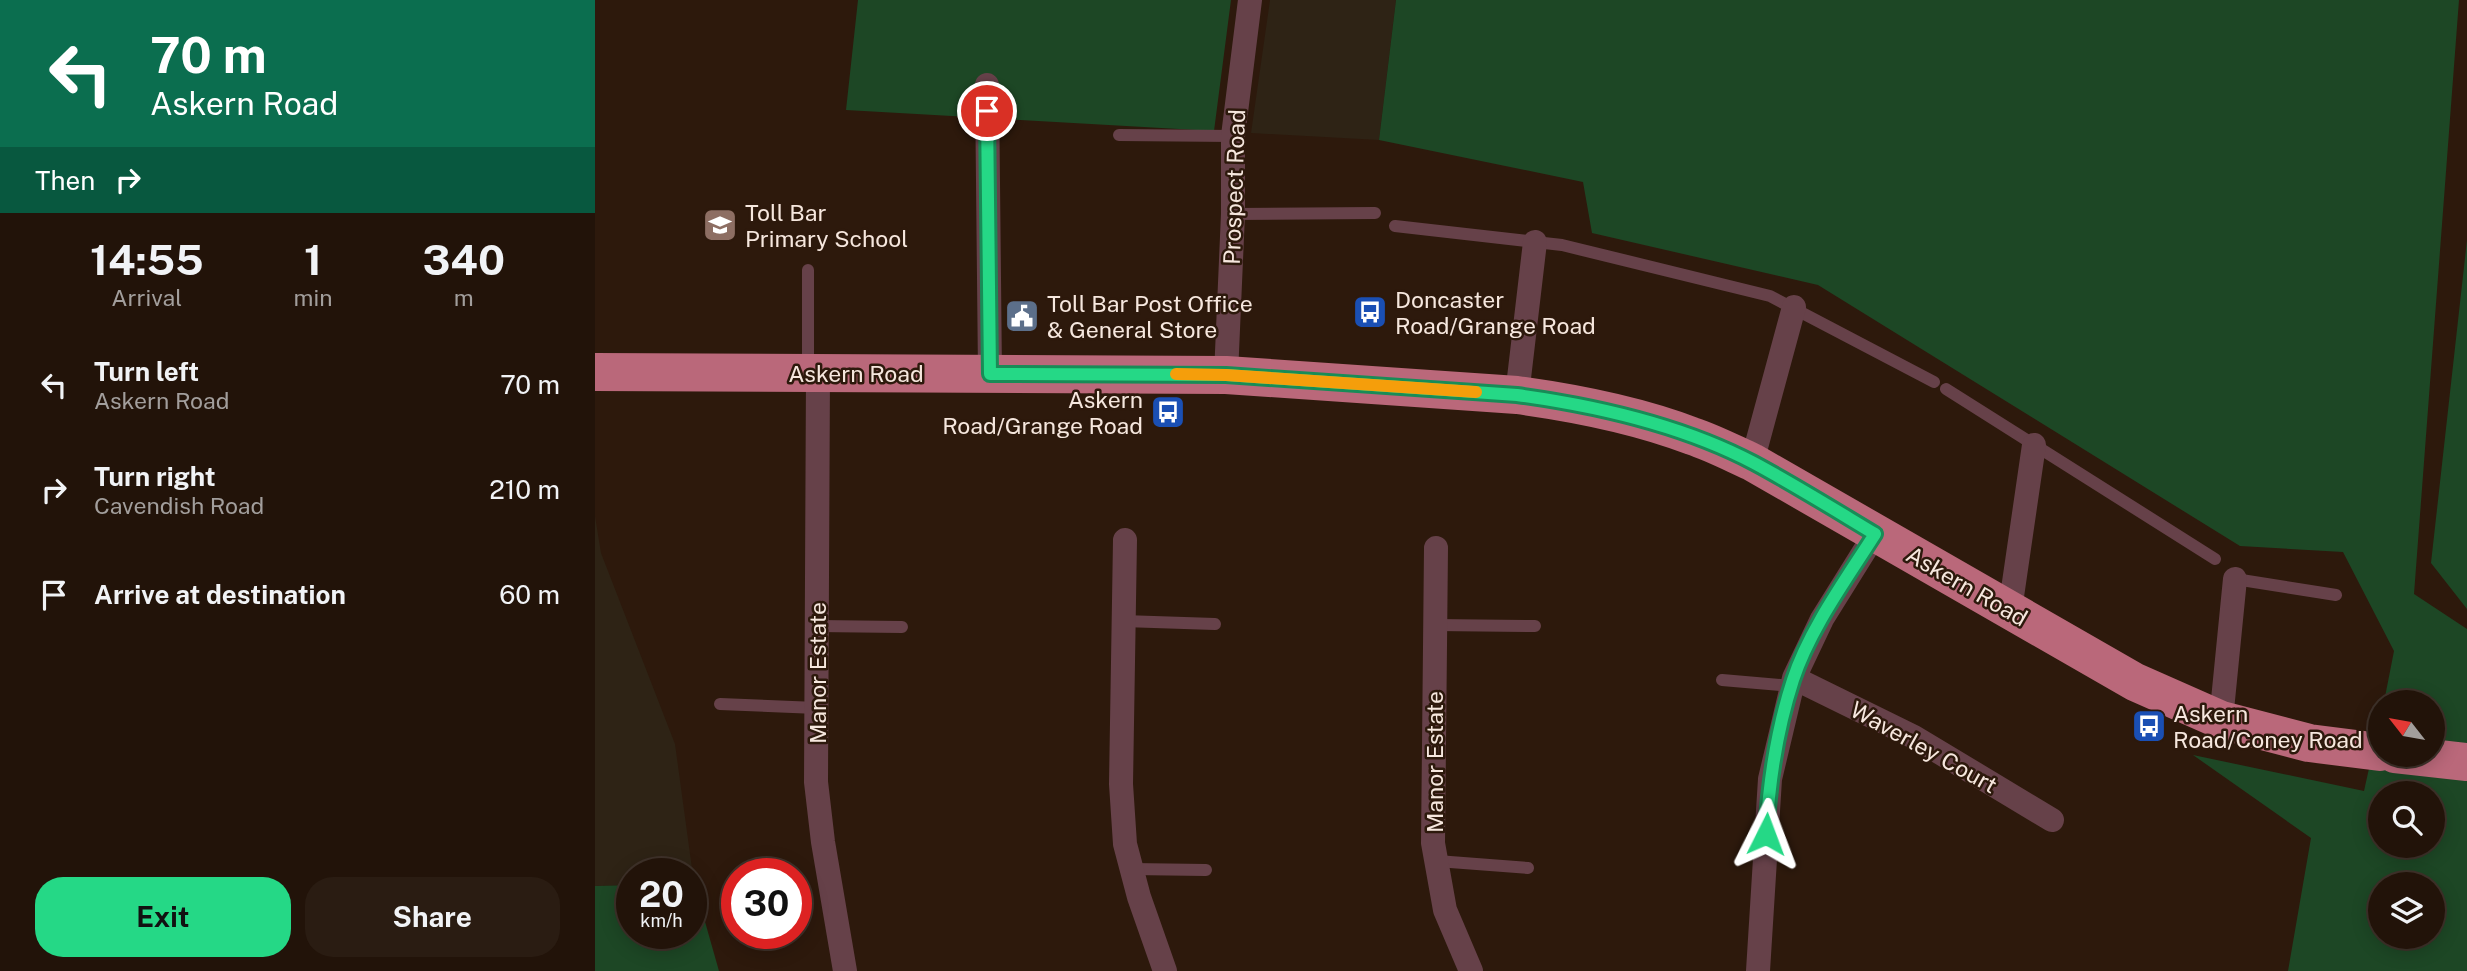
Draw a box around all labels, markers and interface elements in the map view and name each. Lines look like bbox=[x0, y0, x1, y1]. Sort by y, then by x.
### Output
text: 70 m bbox=[150, 26, 267, 84]
icon: left bbox=[35, 28, 126, 119]
pin bbox=[957, 81, 1017, 141]
text: Askern Road bbox=[150, 85, 338, 122]
icon: arrive bbox=[968, 92, 1006, 130]
street label: Prospect Road bbox=[1218, 109, 1250, 265]
icon: right bbox=[109, 161, 147, 199]
text: Then bbox=[35, 165, 95, 196]
place label: Toll Bar Primary School bbox=[745, 199, 908, 252]
school or university icon: Toll Bar Primary School bbox=[701, 206, 739, 244]
text: 14:55 bbox=[90, 235, 204, 284]
text: 1 bbox=[304, 235, 322, 284]
text: 340 bbox=[423, 235, 505, 284]
text: Arrival bbox=[111, 284, 182, 311]
text: min bbox=[294, 284, 333, 311]
text: m bbox=[454, 284, 474, 311]
place label: Doncaster Road/Grange Road bbox=[1395, 286, 1596, 339]
place label: Toll Bar Post Office & General Store bbox=[1047, 290, 1253, 343]
bus stop icon: Doncaster Road/Grange Road bbox=[1351, 293, 1389, 331]
public building icon: Toll Bar Post Office & General Store bbox=[1003, 297, 1041, 335]
text: Turn left bbox=[94, 356, 199, 387]
street label: Askern Road bbox=[788, 360, 924, 387]
icon: left bbox=[35, 366, 73, 404]
text: 70 m bbox=[500, 369, 560, 400]
place label: Askern Road/Grange Road bbox=[942, 386, 1143, 439]
text: Askern Road bbox=[94, 387, 229, 414]
bus stop icon: Askern Road/Grange Road bbox=[1149, 393, 1187, 431]
text: Turn right bbox=[94, 461, 216, 492]
icon: right bbox=[35, 471, 73, 509]
text: 210 m bbox=[489, 474, 560, 505]
text: Cavendish Road bbox=[94, 492, 264, 519]
street label: Askern Road bbox=[1902, 540, 2032, 632]
icon: arrive bbox=[35, 576, 73, 614]
text: Arrive at destination bbox=[94, 579, 346, 610]
text: 60 m bbox=[499, 579, 560, 610]
street label: Manor Estate bbox=[804, 602, 831, 744]
north arrow bbox=[2368, 690, 2445, 766]
map controls bbox=[2368, 690, 2445, 949]
street label: Manor Estate bbox=[1421, 691, 1448, 833]
street label: Waverley Court bbox=[1846, 696, 2002, 798]
place label: Askern Road/Coney Road bbox=[2173, 700, 2363, 753]
bus stop icon: Askern Road/Coney Road bbox=[2130, 707, 2168, 745]
button: search bbox=[2368, 781, 2445, 858]
position arrow bbox=[1729, 797, 1803, 871]
speed limit sign: 30 bbox=[721, 858, 812, 949]
button: layers bbox=[2368, 872, 2445, 949]
text: 20 bbox=[639, 874, 684, 915]
button: Exit bbox=[35, 877, 291, 957]
button: Share bbox=[305, 877, 560, 957]
text: km/h bbox=[640, 910, 683, 931]

